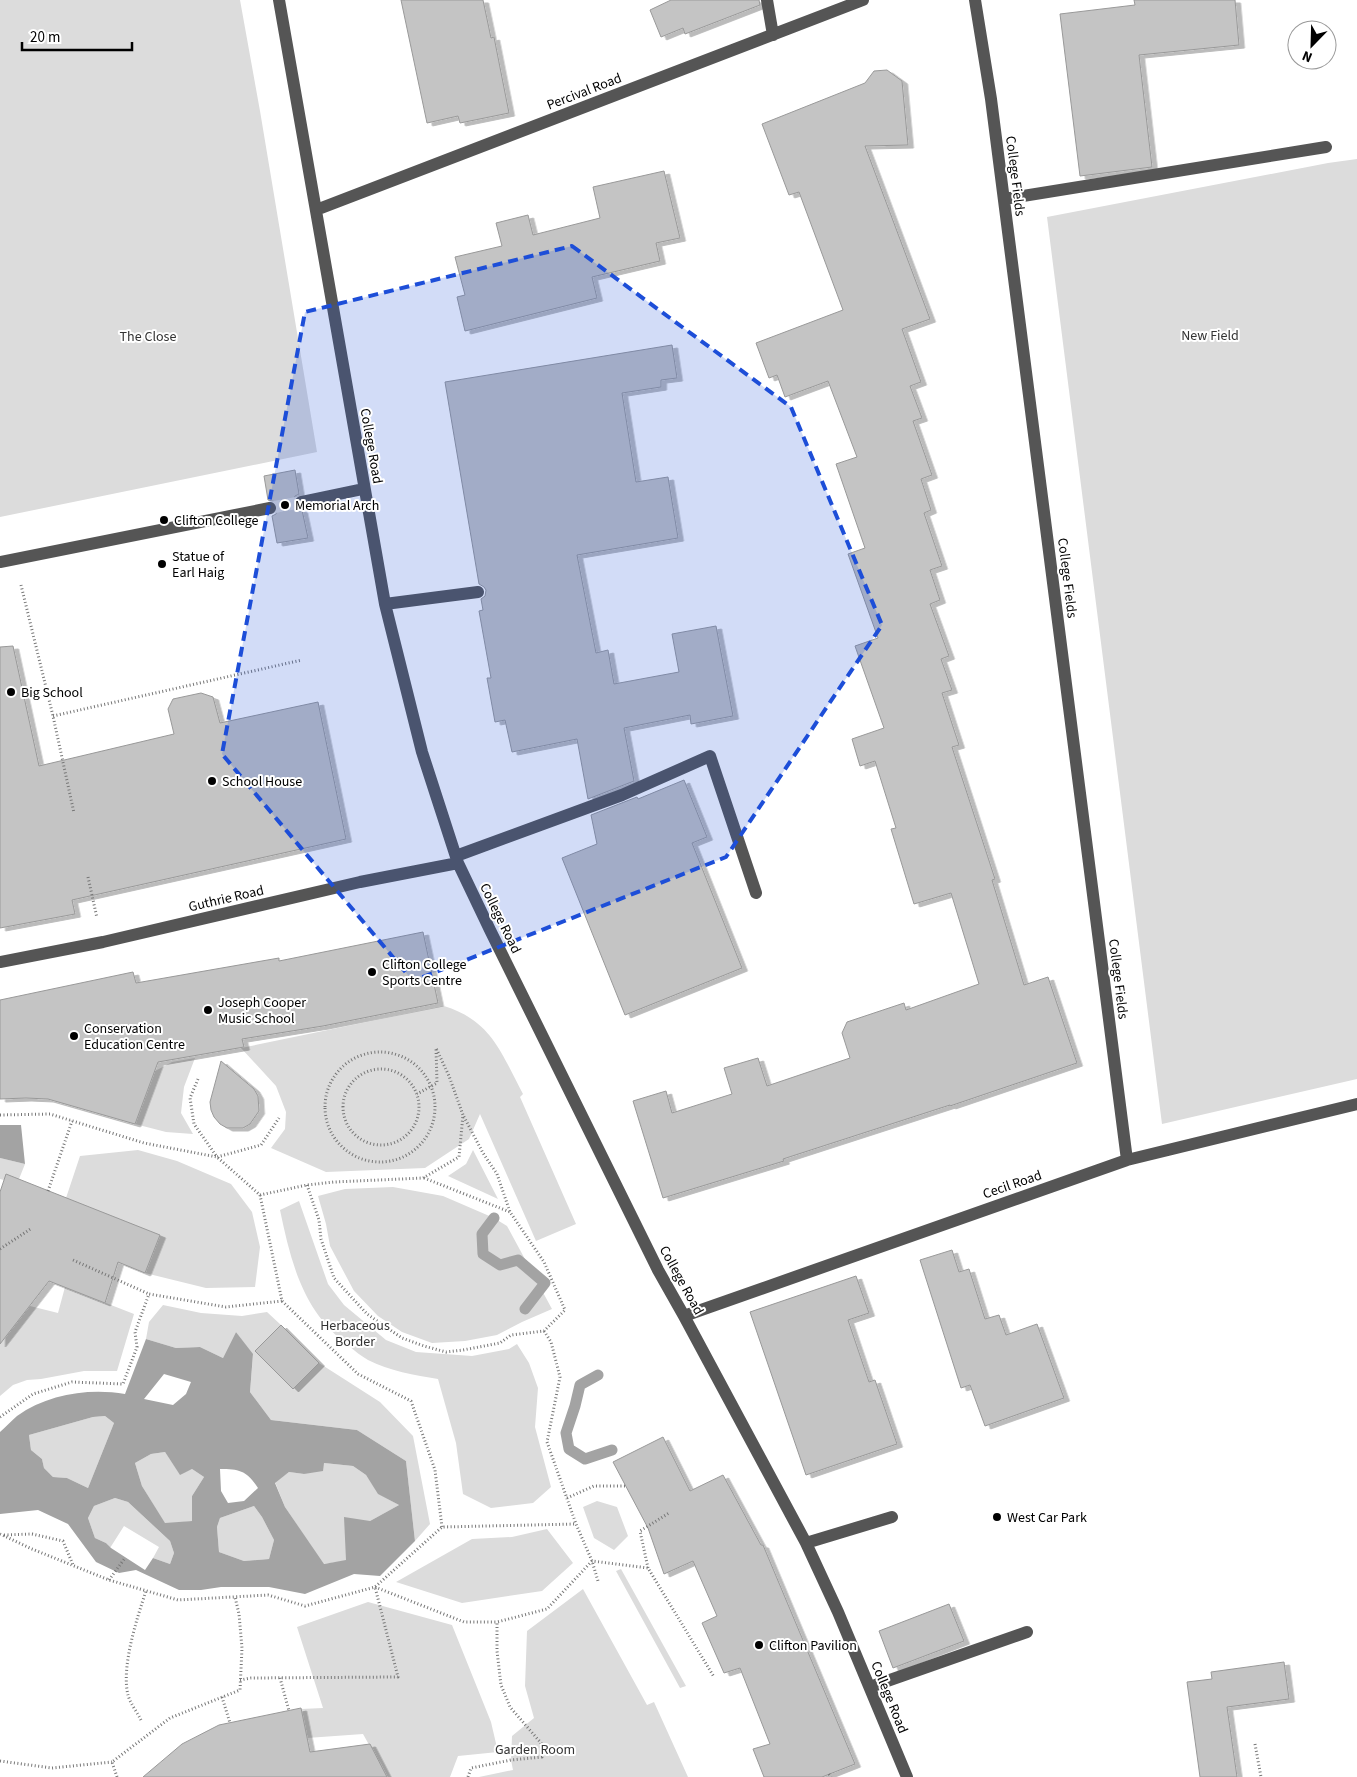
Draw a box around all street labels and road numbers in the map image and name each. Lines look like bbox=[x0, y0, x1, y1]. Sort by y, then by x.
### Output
street label: Percival Road bbox=[544, 68, 625, 115]
street label: College Fields bbox=[1000, 135, 1030, 217]
street label: College Road bbox=[355, 407, 387, 485]
street label: College Fields bbox=[1052, 537, 1082, 619]
street label: College Road bbox=[474, 880, 526, 957]
street label: Guthrie Road bbox=[187, 881, 266, 917]
street label: College Fields bbox=[1103, 938, 1133, 1020]
street label: Cecil Road bbox=[980, 1166, 1045, 1204]
street label: College Road bbox=[654, 1242, 708, 1319]
street label: College Road bbox=[866, 1658, 913, 1736]

